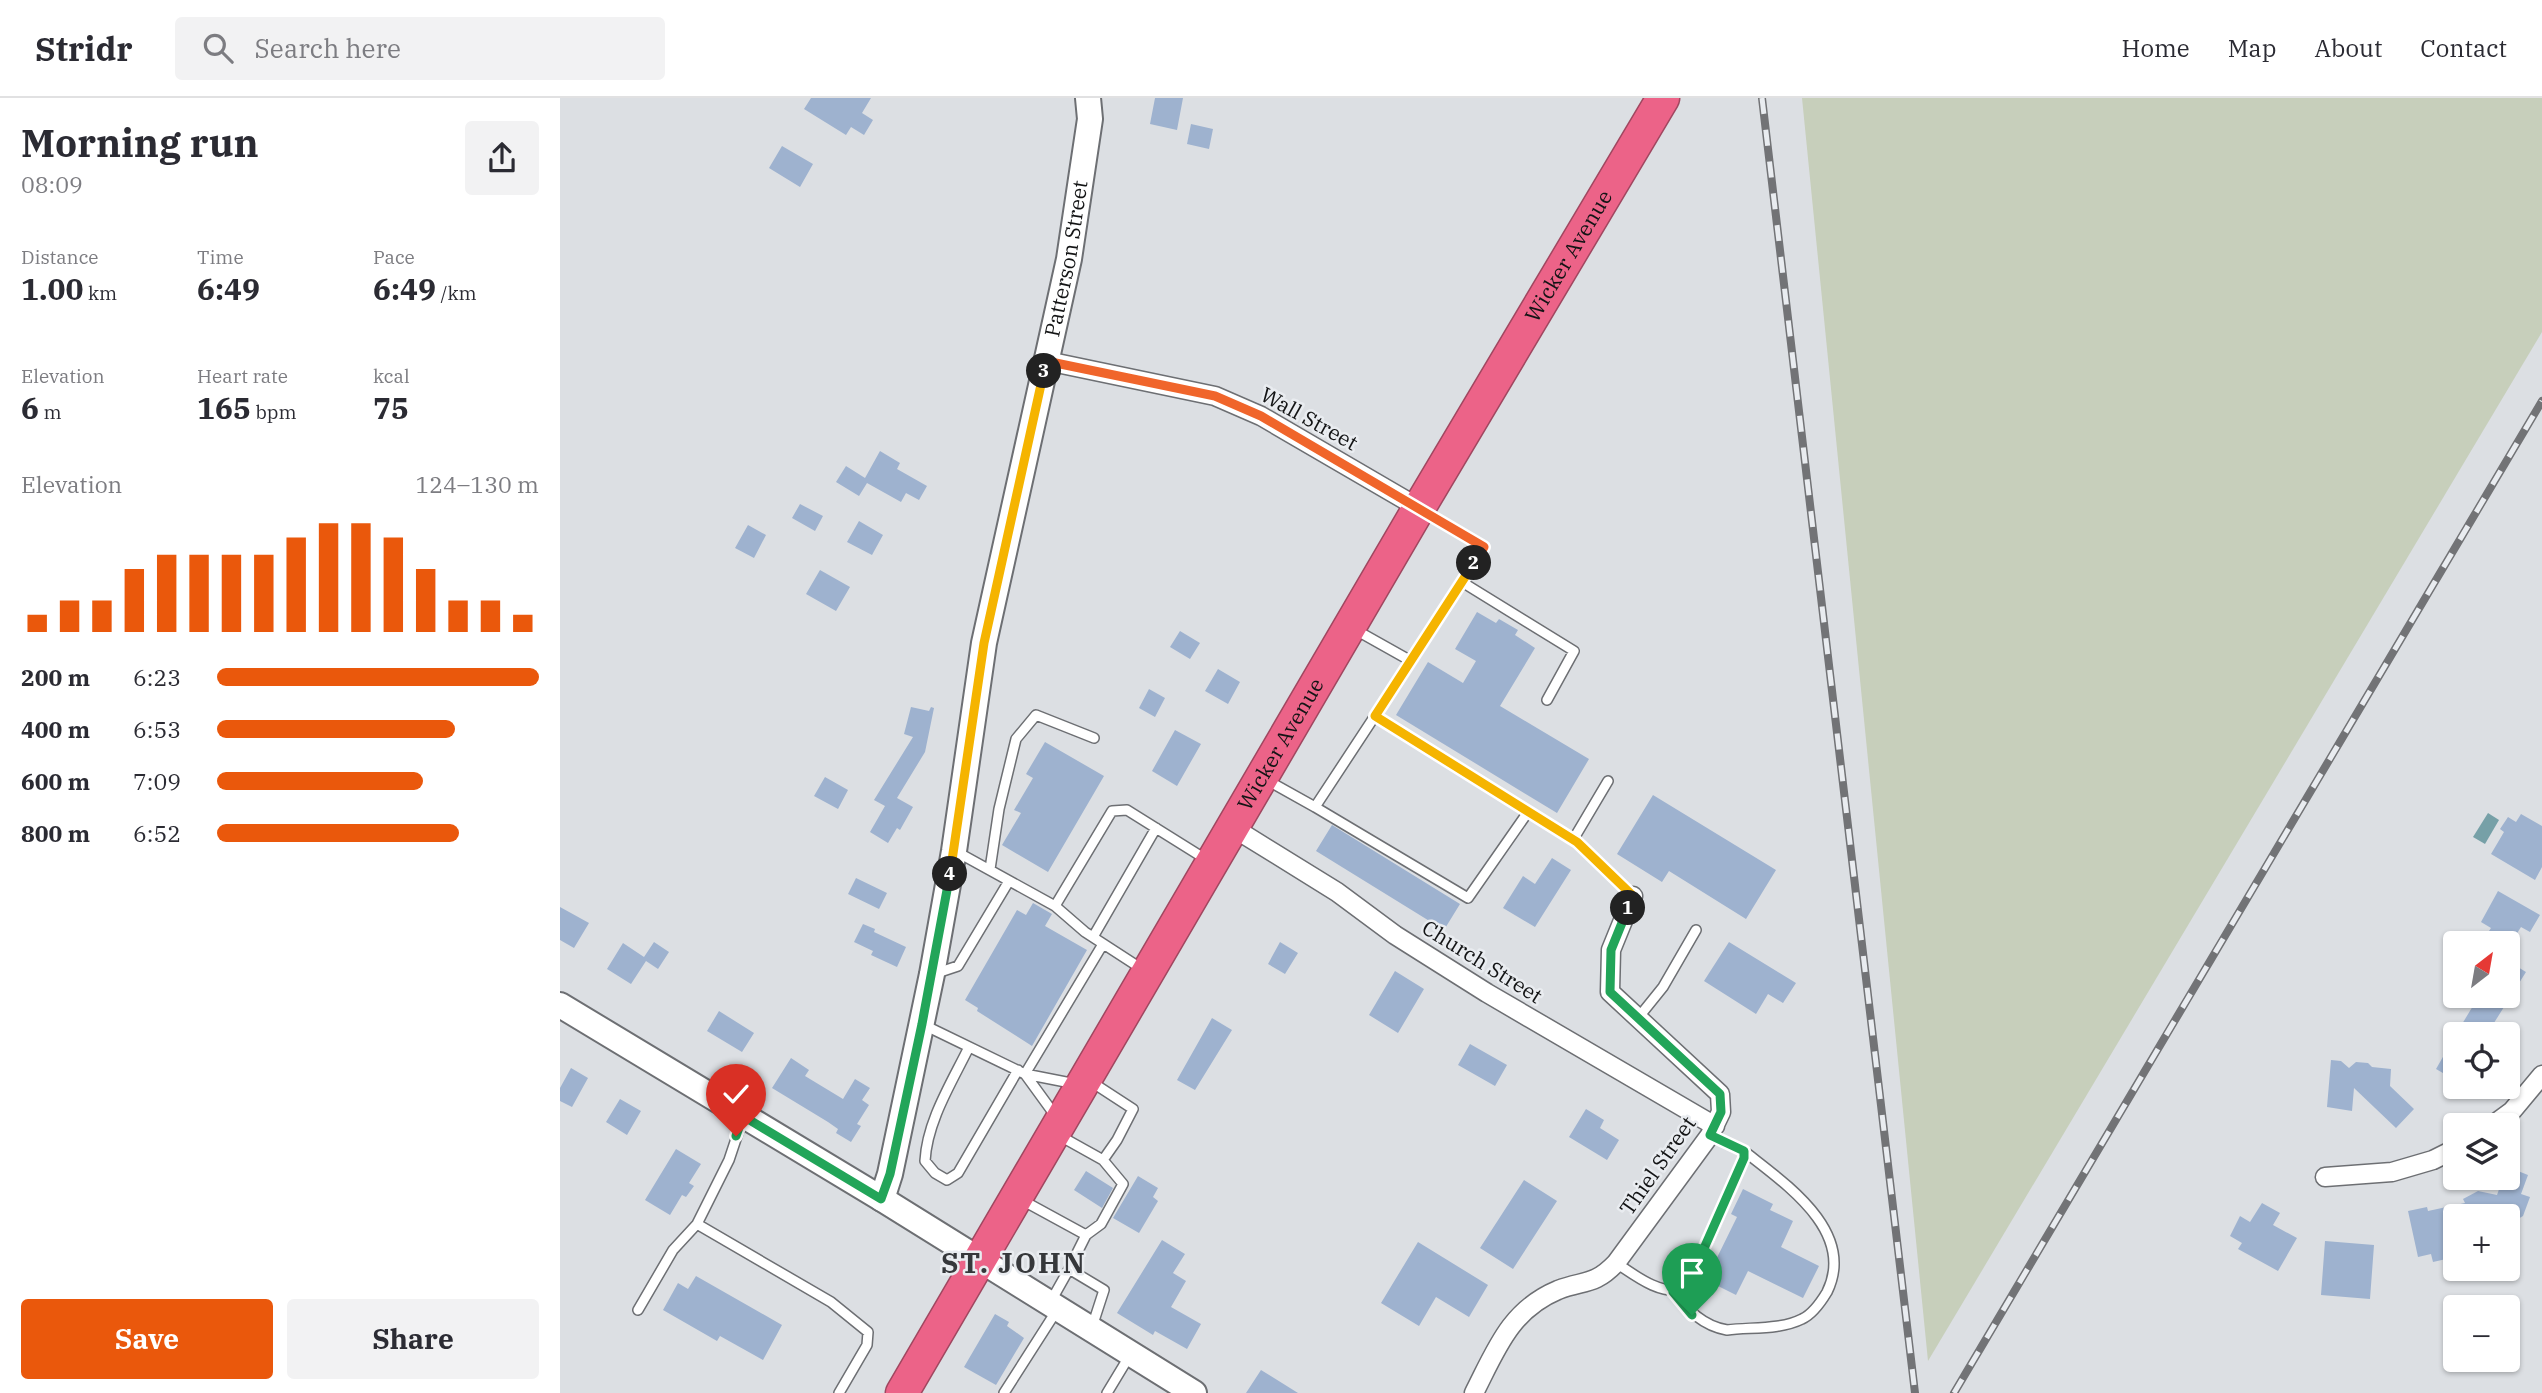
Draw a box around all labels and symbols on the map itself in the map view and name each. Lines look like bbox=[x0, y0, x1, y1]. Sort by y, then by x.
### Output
street label: Patterson Street bbox=[1037, 178, 1094, 339]
street label: Wicker Avenue bbox=[1518, 185, 1618, 327]
pin: 3 bbox=[1026, 354, 1062, 388]
street label: Wall Street bbox=[1256, 380, 1363, 456]
pin: 2 bbox=[1457, 546, 1492, 580]
street label: Wicker Avenue bbox=[1230, 673, 1330, 815]
pin: 4 bbox=[932, 856, 968, 892]
pin: 1 bbox=[1610, 890, 1646, 926]
street label: Church Street bbox=[1417, 913, 1548, 1009]
north arrow bbox=[2443, 931, 2520, 1008]
pin bbox=[706, 1064, 766, 1136]
street label: Thiel Street bbox=[1613, 1110, 1702, 1220]
pin bbox=[1662, 1243, 1722, 1315]
district label: ST. JOHN bbox=[941, 1244, 1087, 1281]

